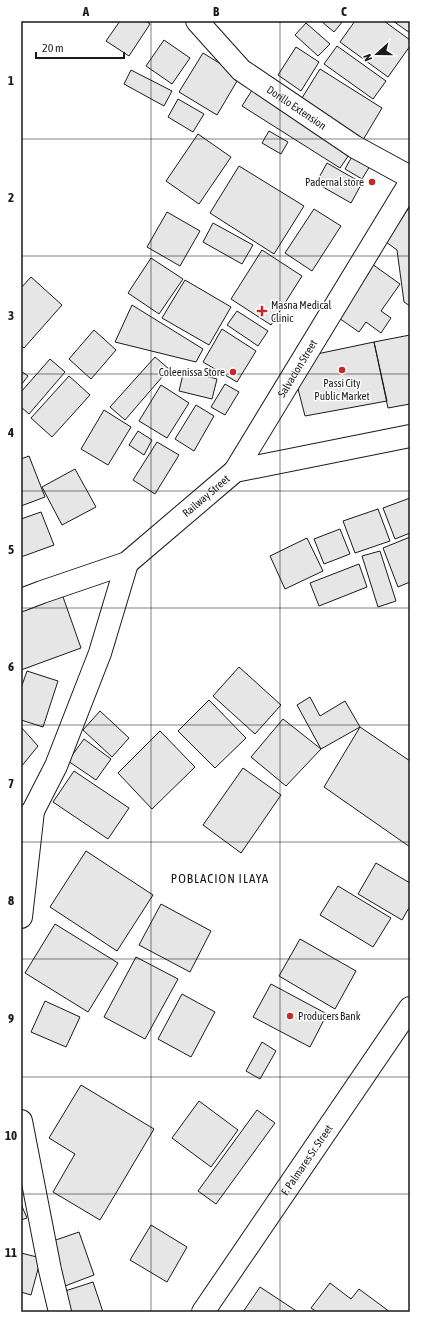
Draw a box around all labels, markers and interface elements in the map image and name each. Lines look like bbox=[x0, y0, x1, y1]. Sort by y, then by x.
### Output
text: A bbox=[82, 4, 90, 19]
text: B bbox=[213, 4, 220, 19]
text: C bbox=[341, 4, 347, 19]
scale bar bbox=[36, 34, 124, 60]
north arrow bbox=[357, 34, 397, 74]
text: 20 m bbox=[42, 41, 64, 55]
text: N bbox=[361, 52, 374, 63]
text: 1 bbox=[8, 73, 14, 88]
street label: Dorillo Extension bbox=[265, 83, 329, 132]
place label: Padernal store bbox=[305, 176, 364, 188]
marker: Padernal store bbox=[367, 177, 377, 187]
text: 2 bbox=[8, 190, 14, 205]
place label: Masna Medical Clinic bbox=[271, 299, 332, 324]
marker: Masna Medical Clinic bbox=[256, 305, 268, 317]
text: 3 bbox=[8, 308, 14, 323]
street label: Salvacion Street bbox=[275, 338, 319, 399]
marker: Passi City Public Market bbox=[337, 365, 347, 375]
place label: Coleenissa Store bbox=[159, 366, 225, 378]
marker: Coleenissa Store bbox=[228, 367, 238, 377]
place label: Passi City Public Market bbox=[314, 377, 370, 402]
text: 4 bbox=[7, 425, 14, 440]
street label: Railway Street bbox=[180, 472, 232, 519]
text: 5 bbox=[8, 542, 14, 557]
text: 6 bbox=[8, 659, 14, 674]
text: 7 bbox=[8, 776, 14, 791]
district label: POBLACION ILAYA bbox=[171, 871, 269, 886]
text: 8 bbox=[8, 893, 14, 908]
place label: Producers Bank bbox=[298, 1010, 361, 1022]
text: 9 bbox=[8, 1011, 14, 1026]
marker: Producers Bank bbox=[285, 1011, 295, 1021]
street label: F. Palmares Sr. Street bbox=[278, 1122, 335, 1197]
text: 10 bbox=[5, 1128, 17, 1143]
text: 11 bbox=[5, 1245, 17, 1260]

